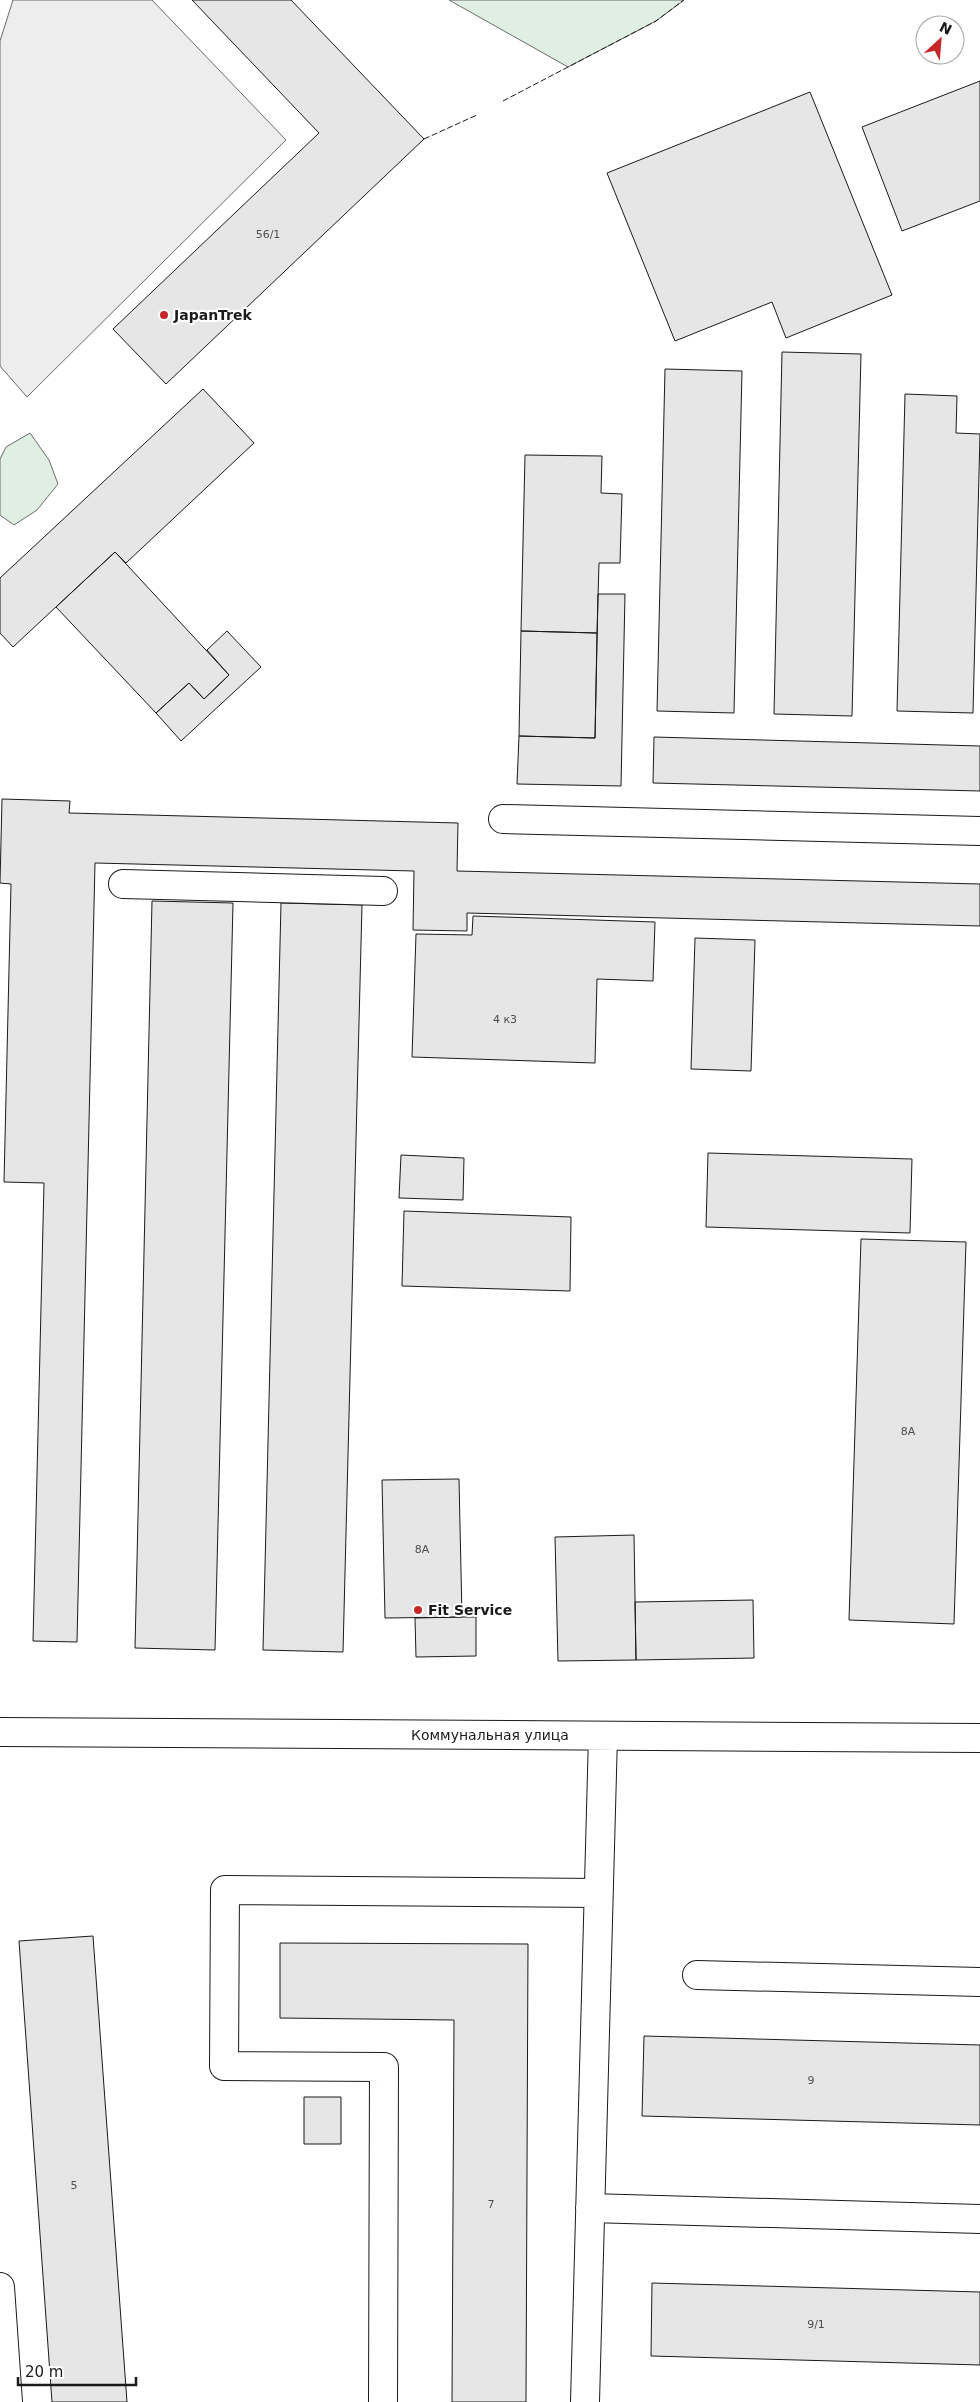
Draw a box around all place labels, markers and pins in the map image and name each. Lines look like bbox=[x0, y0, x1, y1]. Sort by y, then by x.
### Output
place label: JapanTrek bbox=[173, 307, 253, 323]
marker: JapanTrek bbox=[158, 309, 170, 321]
place label: Fit Service bbox=[428, 1602, 512, 1618]
marker: Fit Service bbox=[412, 1604, 424, 1616]

